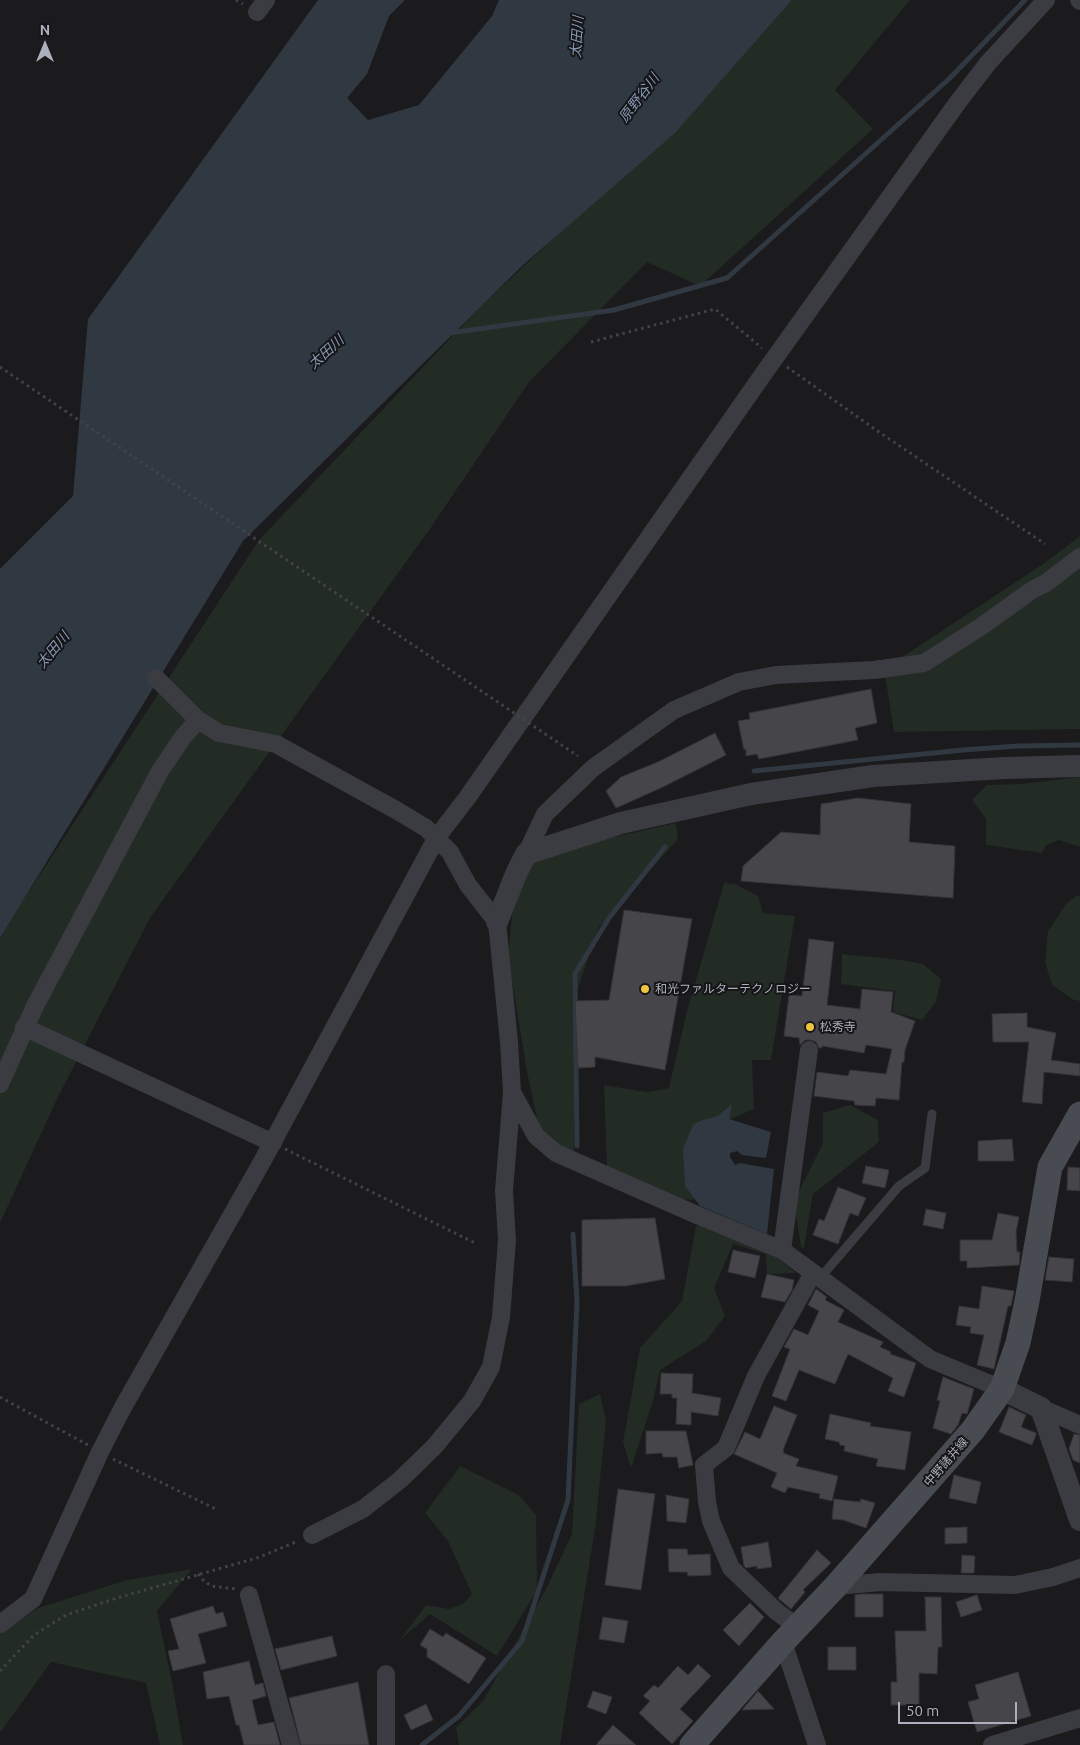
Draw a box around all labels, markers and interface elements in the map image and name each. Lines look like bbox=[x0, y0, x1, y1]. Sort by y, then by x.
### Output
water label: 太田川 bbox=[567, 15, 587, 59]
north arrow bbox=[20, 20, 70, 70]
text: N bbox=[40, 22, 50, 38]
water label: 原野谷川 bbox=[615, 71, 663, 125]
water label: 太田川 bbox=[305, 332, 347, 372]
water label: 太田川 bbox=[33, 629, 73, 671]
place label: 和光ファルターテクノロジー bbox=[655, 982, 811, 996]
marker: 和光ファルターテクノロジー bbox=[639, 983, 651, 995]
place label: 松秀寺 bbox=[820, 1020, 856, 1034]
marker: 松秀寺 bbox=[804, 1021, 816, 1033]
street label: 中野諸井線 bbox=[921, 1435, 971, 1489]
scale bar bbox=[900, 1692, 1019, 1724]
text: 50 m bbox=[906, 1702, 939, 1719]

